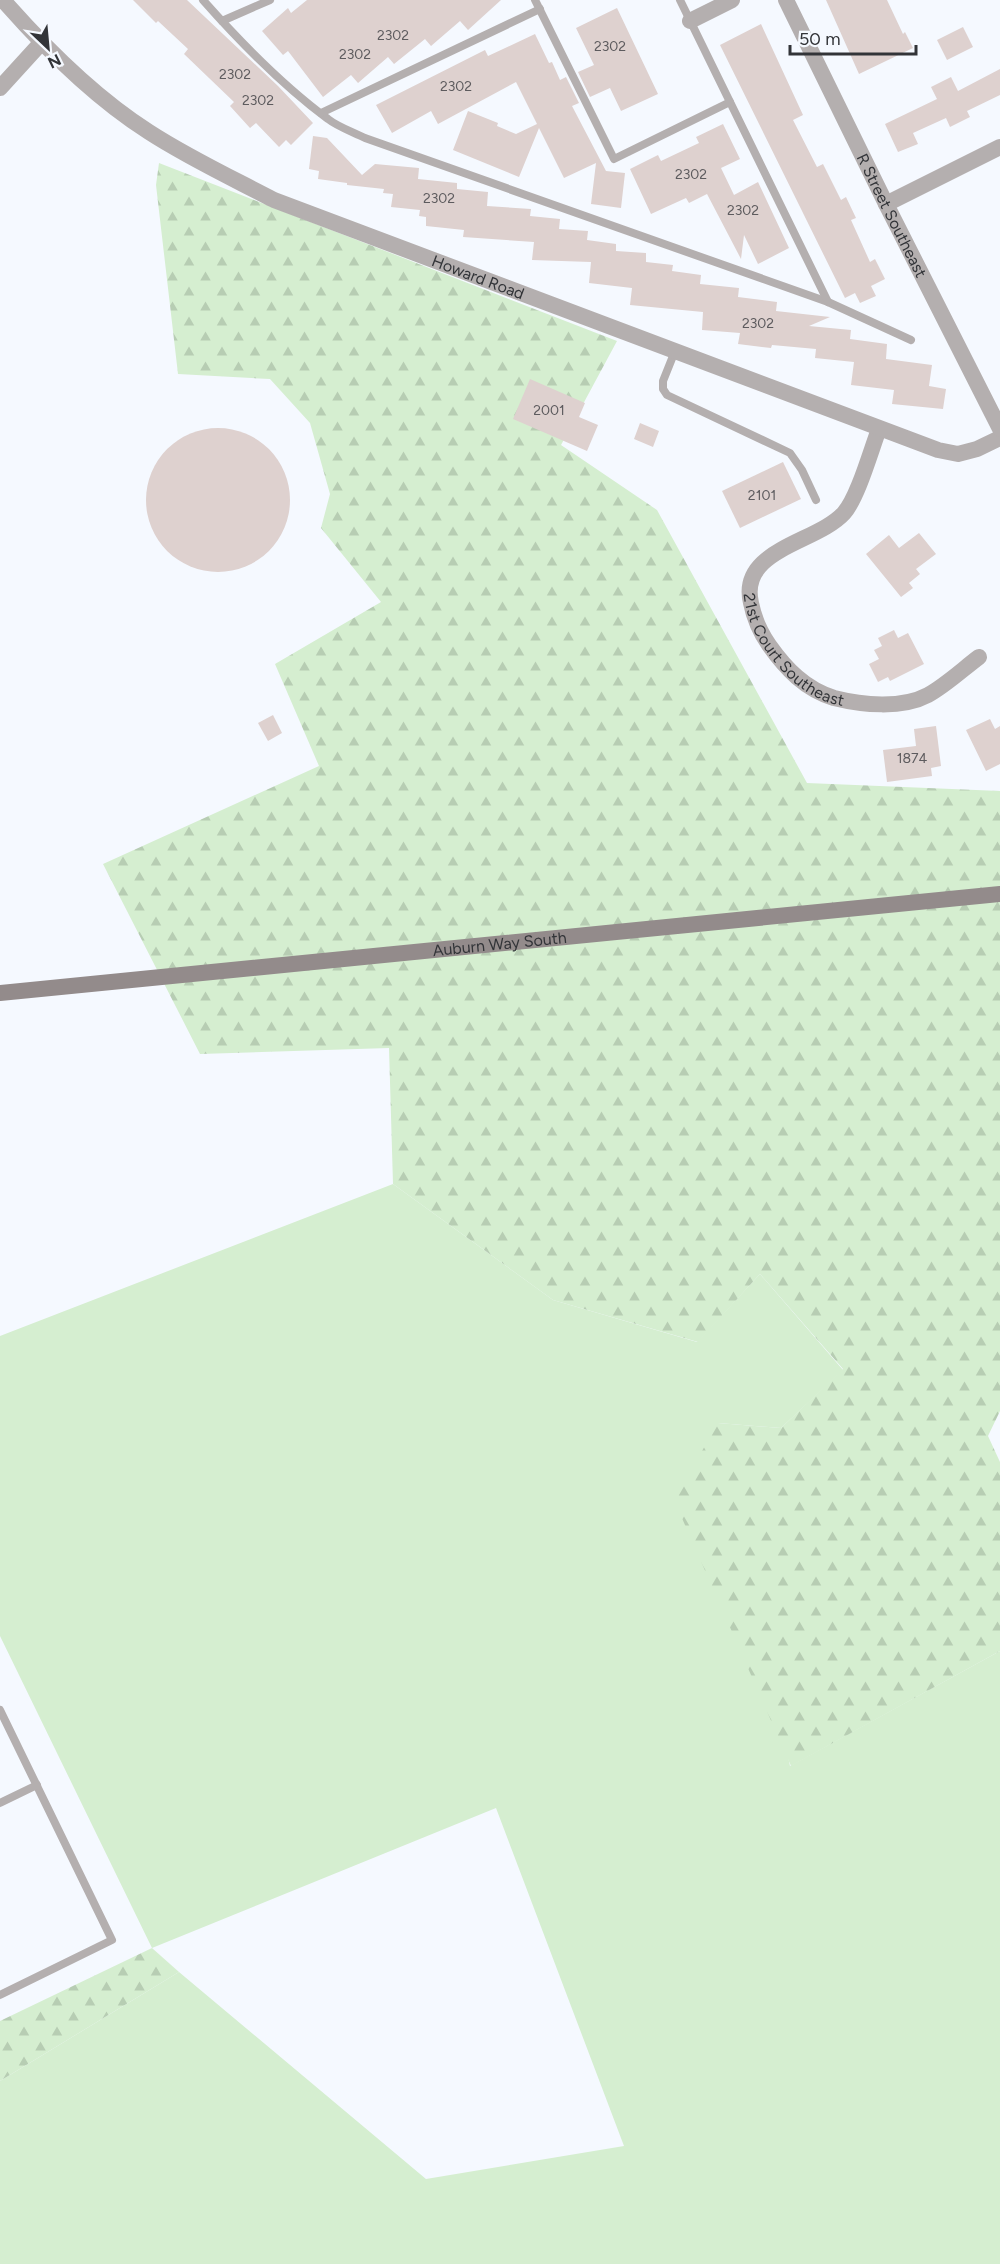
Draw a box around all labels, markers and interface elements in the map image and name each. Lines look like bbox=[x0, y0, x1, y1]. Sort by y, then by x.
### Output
north arrow bbox=[18, 18, 78, 78]
scale bar bbox=[790, 18, 916, 56]
house number: 2302 bbox=[377, 27, 409, 44]
text: 50 m bbox=[799, 28, 841, 50]
house number: 2302 bbox=[594, 38, 626, 55]
house number: 2302 bbox=[339, 46, 371, 63]
text: N bbox=[45, 50, 64, 72]
house number: 2302 bbox=[219, 66, 251, 83]
house number: 2302 bbox=[440, 78, 472, 95]
house number: 2302 bbox=[242, 92, 274, 109]
street label: R Street Southeast bbox=[853, 150, 931, 281]
house number: 2302 bbox=[675, 166, 707, 183]
house number: 2302 bbox=[423, 190, 455, 207]
house number: 2302 bbox=[727, 202, 759, 219]
street label: Howard Road bbox=[429, 251, 527, 303]
house number: 2302 bbox=[742, 315, 774, 332]
house number: 2001 bbox=[533, 402, 565, 419]
house number: 2101 bbox=[748, 487, 776, 504]
street label: 21st Court Southeast bbox=[739, 592, 846, 710]
house number: 1874 bbox=[897, 750, 928, 767]
street label: Auburn Way South bbox=[432, 928, 568, 960]

